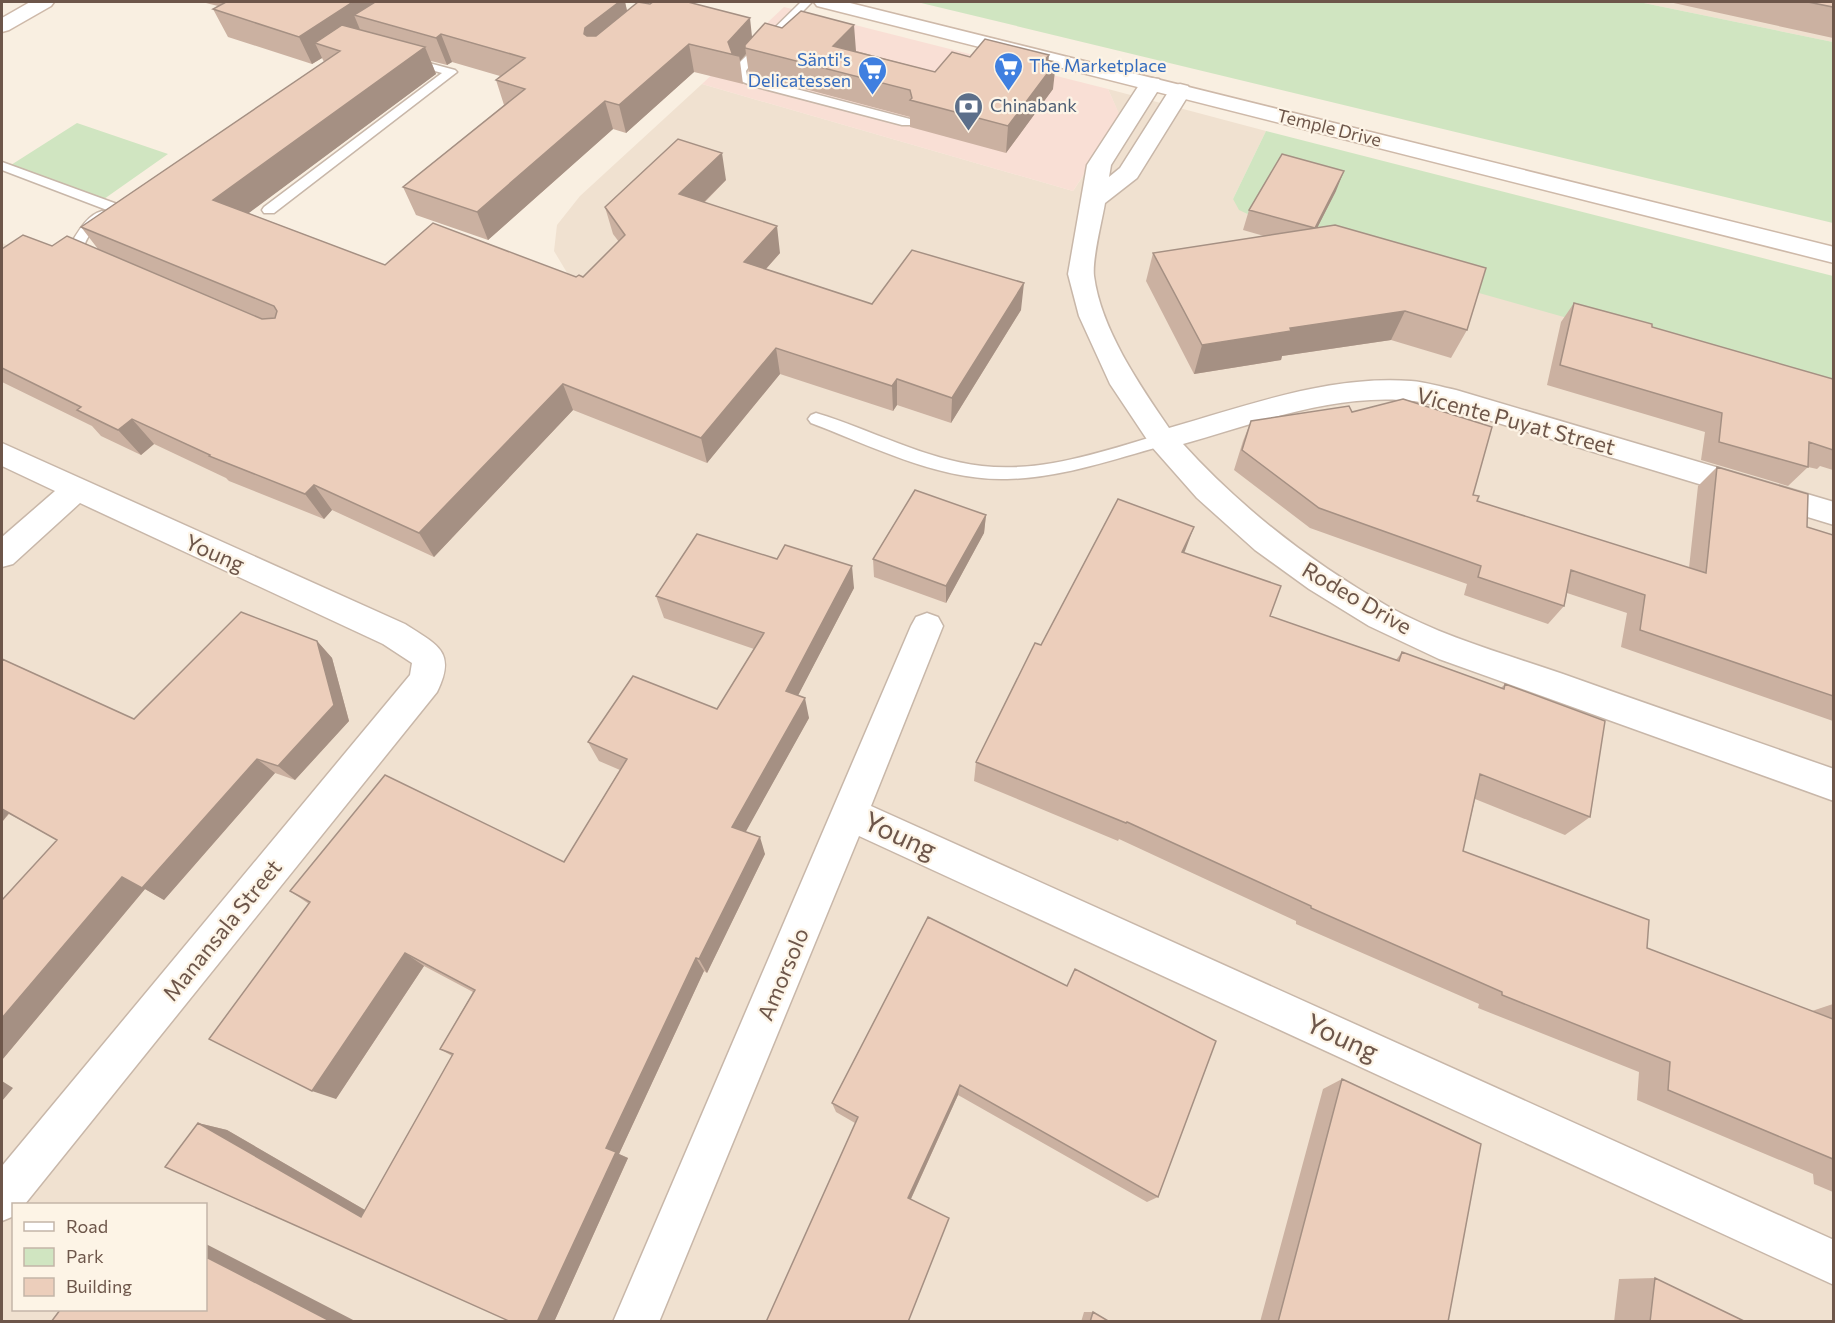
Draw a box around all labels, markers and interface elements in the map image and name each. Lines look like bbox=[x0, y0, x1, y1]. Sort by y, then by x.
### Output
place label: Sänti's Delicatessen bbox=[748, 48, 851, 91]
supermarket icon: The Marketplace bbox=[992, 50, 1024, 92]
supermarket icon: Sänti's Delicatessen bbox=[856, 54, 888, 96]
place label: The Marketplace bbox=[1029, 54, 1167, 76]
bank icon: Chinabank bbox=[953, 90, 985, 132]
place label: Chinabank bbox=[990, 94, 1077, 116]
street label: Temple Drive bbox=[1275, 103, 1384, 151]
street label: Vicente Puyat Street bbox=[1414, 381, 1618, 460]
street label: Young bbox=[181, 528, 249, 578]
street label: Rodeo Drive bbox=[1298, 555, 1417, 640]
street label: Young bbox=[859, 804, 943, 866]
street label: Manansala Street bbox=[156, 854, 287, 1006]
street label: Amorsolo bbox=[751, 924, 814, 1024]
street label: Young bbox=[1301, 1006, 1385, 1068]
legend bbox=[12, 1203, 207, 1311]
text: Road bbox=[66, 1215, 108, 1237]
text: Park bbox=[66, 1245, 104, 1267]
text: Building bbox=[66, 1275, 132, 1297]

